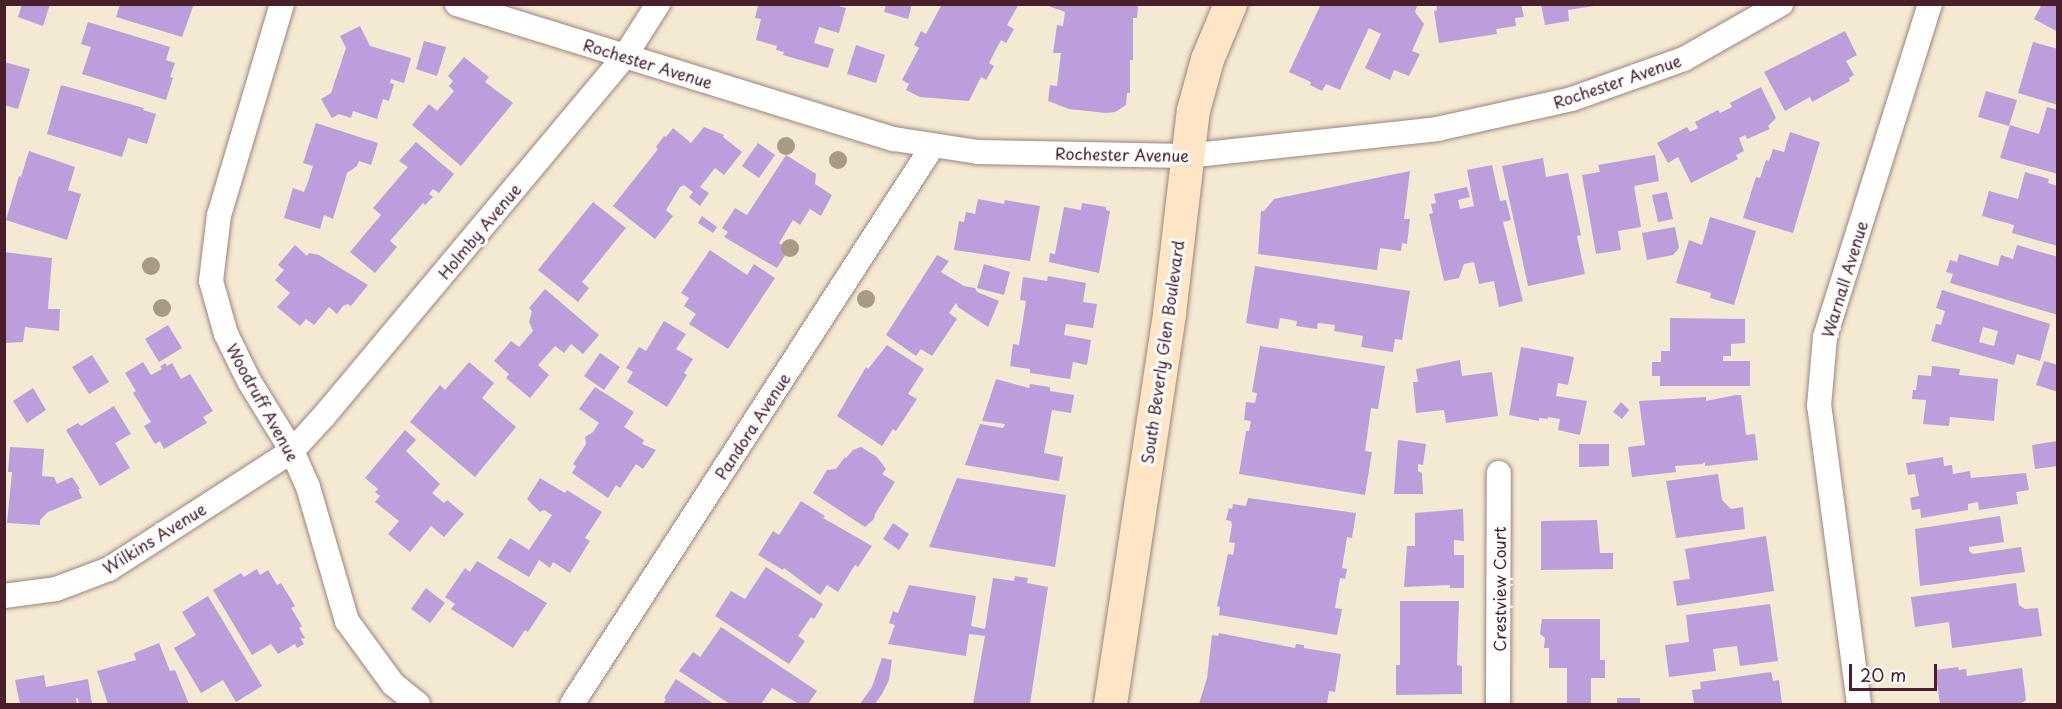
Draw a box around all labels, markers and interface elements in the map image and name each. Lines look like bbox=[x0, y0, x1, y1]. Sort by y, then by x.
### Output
street label: Rochester Avenue bbox=[581, 34, 715, 92]
street label: Rochester Avenue bbox=[1550, 50, 1684, 112]
street label: Rochester Avenue bbox=[1054, 143, 1190, 165]
street label: Holmby Avenue bbox=[433, 179, 525, 283]
street label: Warnall Avenue bbox=[1817, 218, 1871, 340]
street label: South Beverly Glen Boulevard bbox=[1137, 237, 1187, 467]
street label: Woodruff Avenue bbox=[222, 339, 304, 465]
street label: Pandora Avenue bbox=[710, 369, 794, 483]
street label: Wilkins Avenue bbox=[99, 499, 209, 577]
street label: Crestview Court bbox=[1489, 527, 1509, 651]
scale bar bbox=[1852, 652, 1940, 690]
text: 20 m bbox=[1860, 661, 1906, 688]

